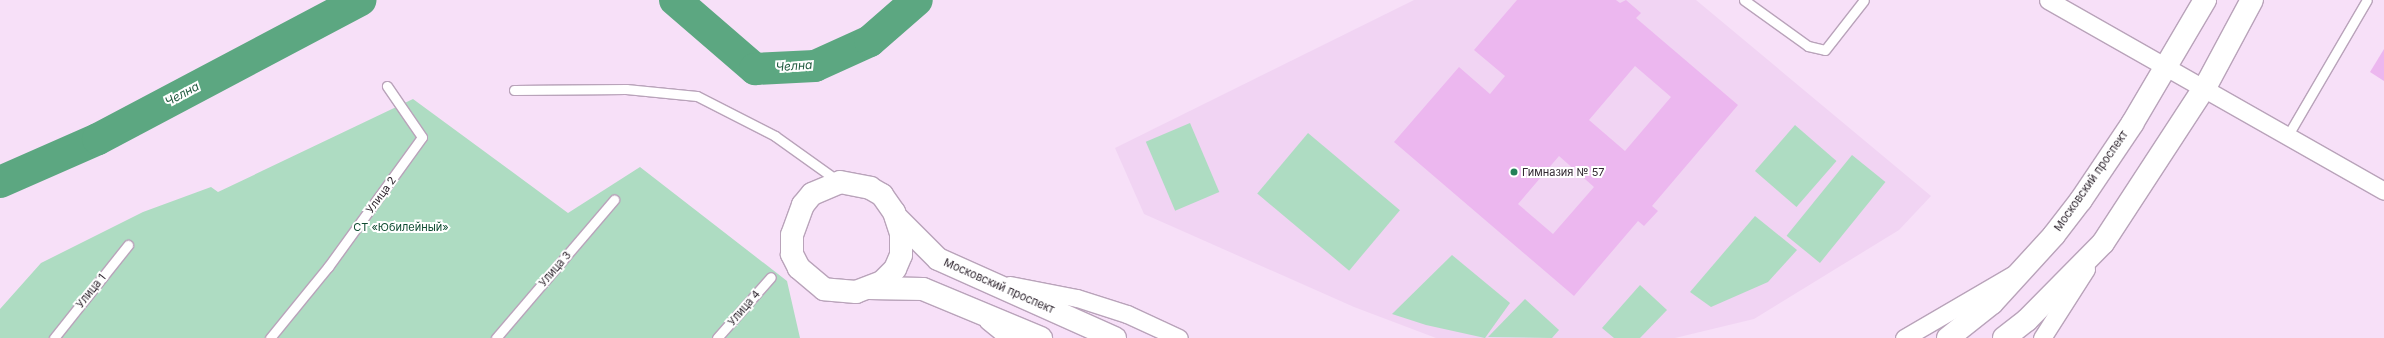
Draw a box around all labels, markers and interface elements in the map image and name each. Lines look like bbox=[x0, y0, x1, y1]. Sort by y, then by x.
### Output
water label: Челна bbox=[775, 58, 813, 74]
water label: Челна bbox=[162, 79, 202, 109]
street label: Московский проспект bbox=[2051, 128, 2131, 234]
place label: Гимназия № 57 bbox=[1522, 165, 1605, 179]
marker: Гимназия № 57 bbox=[1509, 167, 1519, 177]
street label: Улица 2 bbox=[363, 174, 399, 216]
park label: СТ «Юбилейный» bbox=[353, 220, 449, 234]
street label: Улица 3 bbox=[536, 249, 574, 289]
street label: Московский проспект bbox=[942, 256, 1056, 316]
street label: Улица 1 bbox=[73, 271, 109, 311]
street label: Улица 4 bbox=[725, 288, 763, 328]

